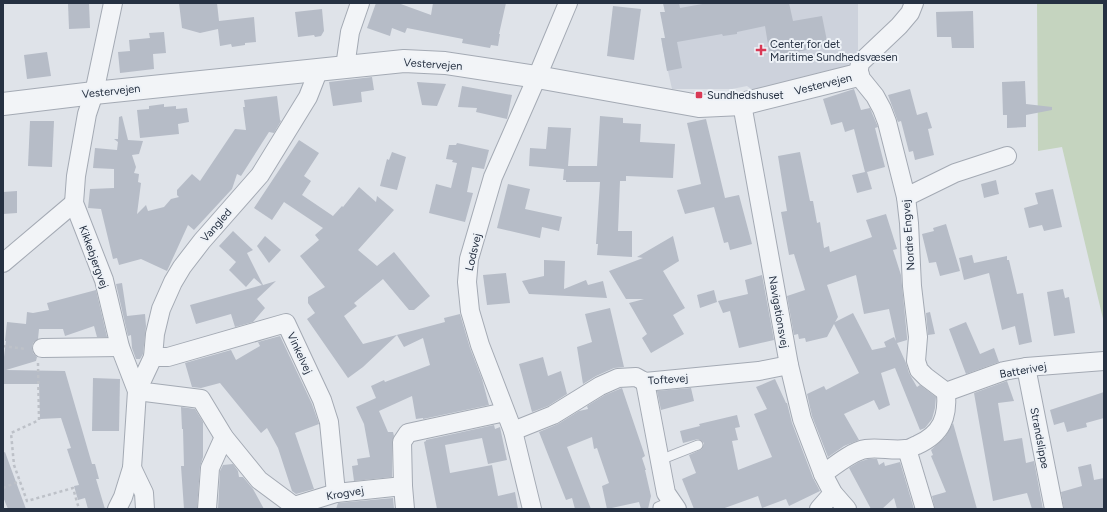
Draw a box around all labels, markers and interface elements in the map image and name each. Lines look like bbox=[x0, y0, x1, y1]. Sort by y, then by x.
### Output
place label: Center for det Maritime Sundhedsvæsen bbox=[770, 38, 898, 64]
marker: Center for det Maritime Sundhedsvæsen bbox=[755, 44, 767, 56]
street label: Vestervejen bbox=[403, 56, 463, 73]
street label: Vestervejen bbox=[793, 71, 853, 98]
street label: Vestervejen bbox=[81, 82, 141, 101]
place label: Sundhedshuset bbox=[707, 89, 784, 102]
marker: Sundhedshuset bbox=[694, 90, 704, 100]
street label: Nordre Engvej bbox=[900, 199, 917, 271]
street label: Vangled bbox=[198, 206, 234, 245]
street label: Kikkebjergvej bbox=[76, 224, 111, 290]
street label: Lodsvej bbox=[463, 232, 484, 272]
street label: Navigationsvej bbox=[766, 275, 791, 349]
street label: Vinkelvej bbox=[284, 330, 315, 376]
street label: Batterivej bbox=[999, 360, 1048, 381]
street label: Toftevej bbox=[647, 372, 689, 387]
street label: Strandslippe bbox=[1027, 406, 1052, 470]
street label: Krogvej bbox=[325, 484, 365, 503]

